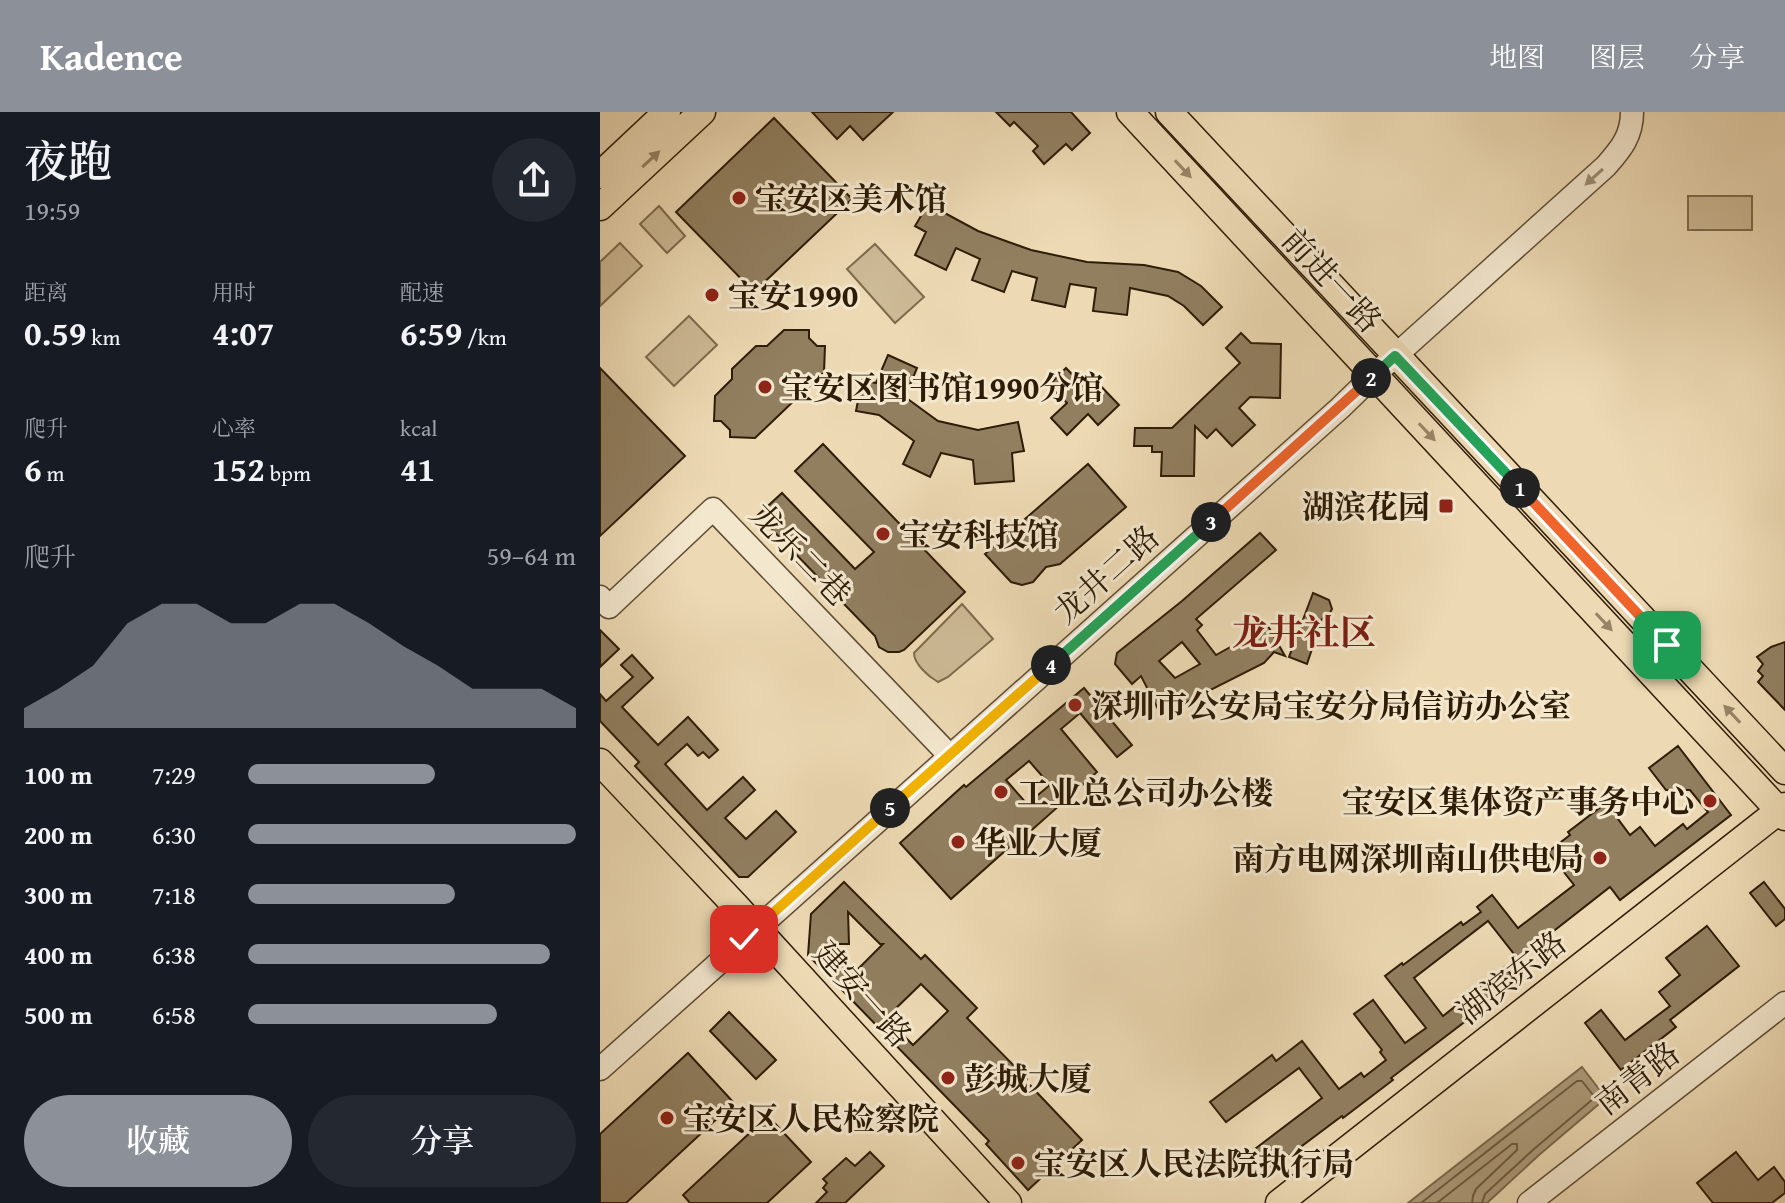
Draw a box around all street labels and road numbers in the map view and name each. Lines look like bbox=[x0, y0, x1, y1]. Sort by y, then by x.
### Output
street label: 前进一路 bbox=[1271, 217, 1393, 343]
street label: 龙乐二巷 bbox=[740, 492, 862, 616]
street label: 龙井二路 bbox=[1043, 514, 1169, 634]
street label: 湖滨东路 bbox=[1446, 919, 1576, 1035]
street label: 建安一路 bbox=[803, 931, 923, 1057]
street label: 南青路 bbox=[1585, 1030, 1689, 1126]

